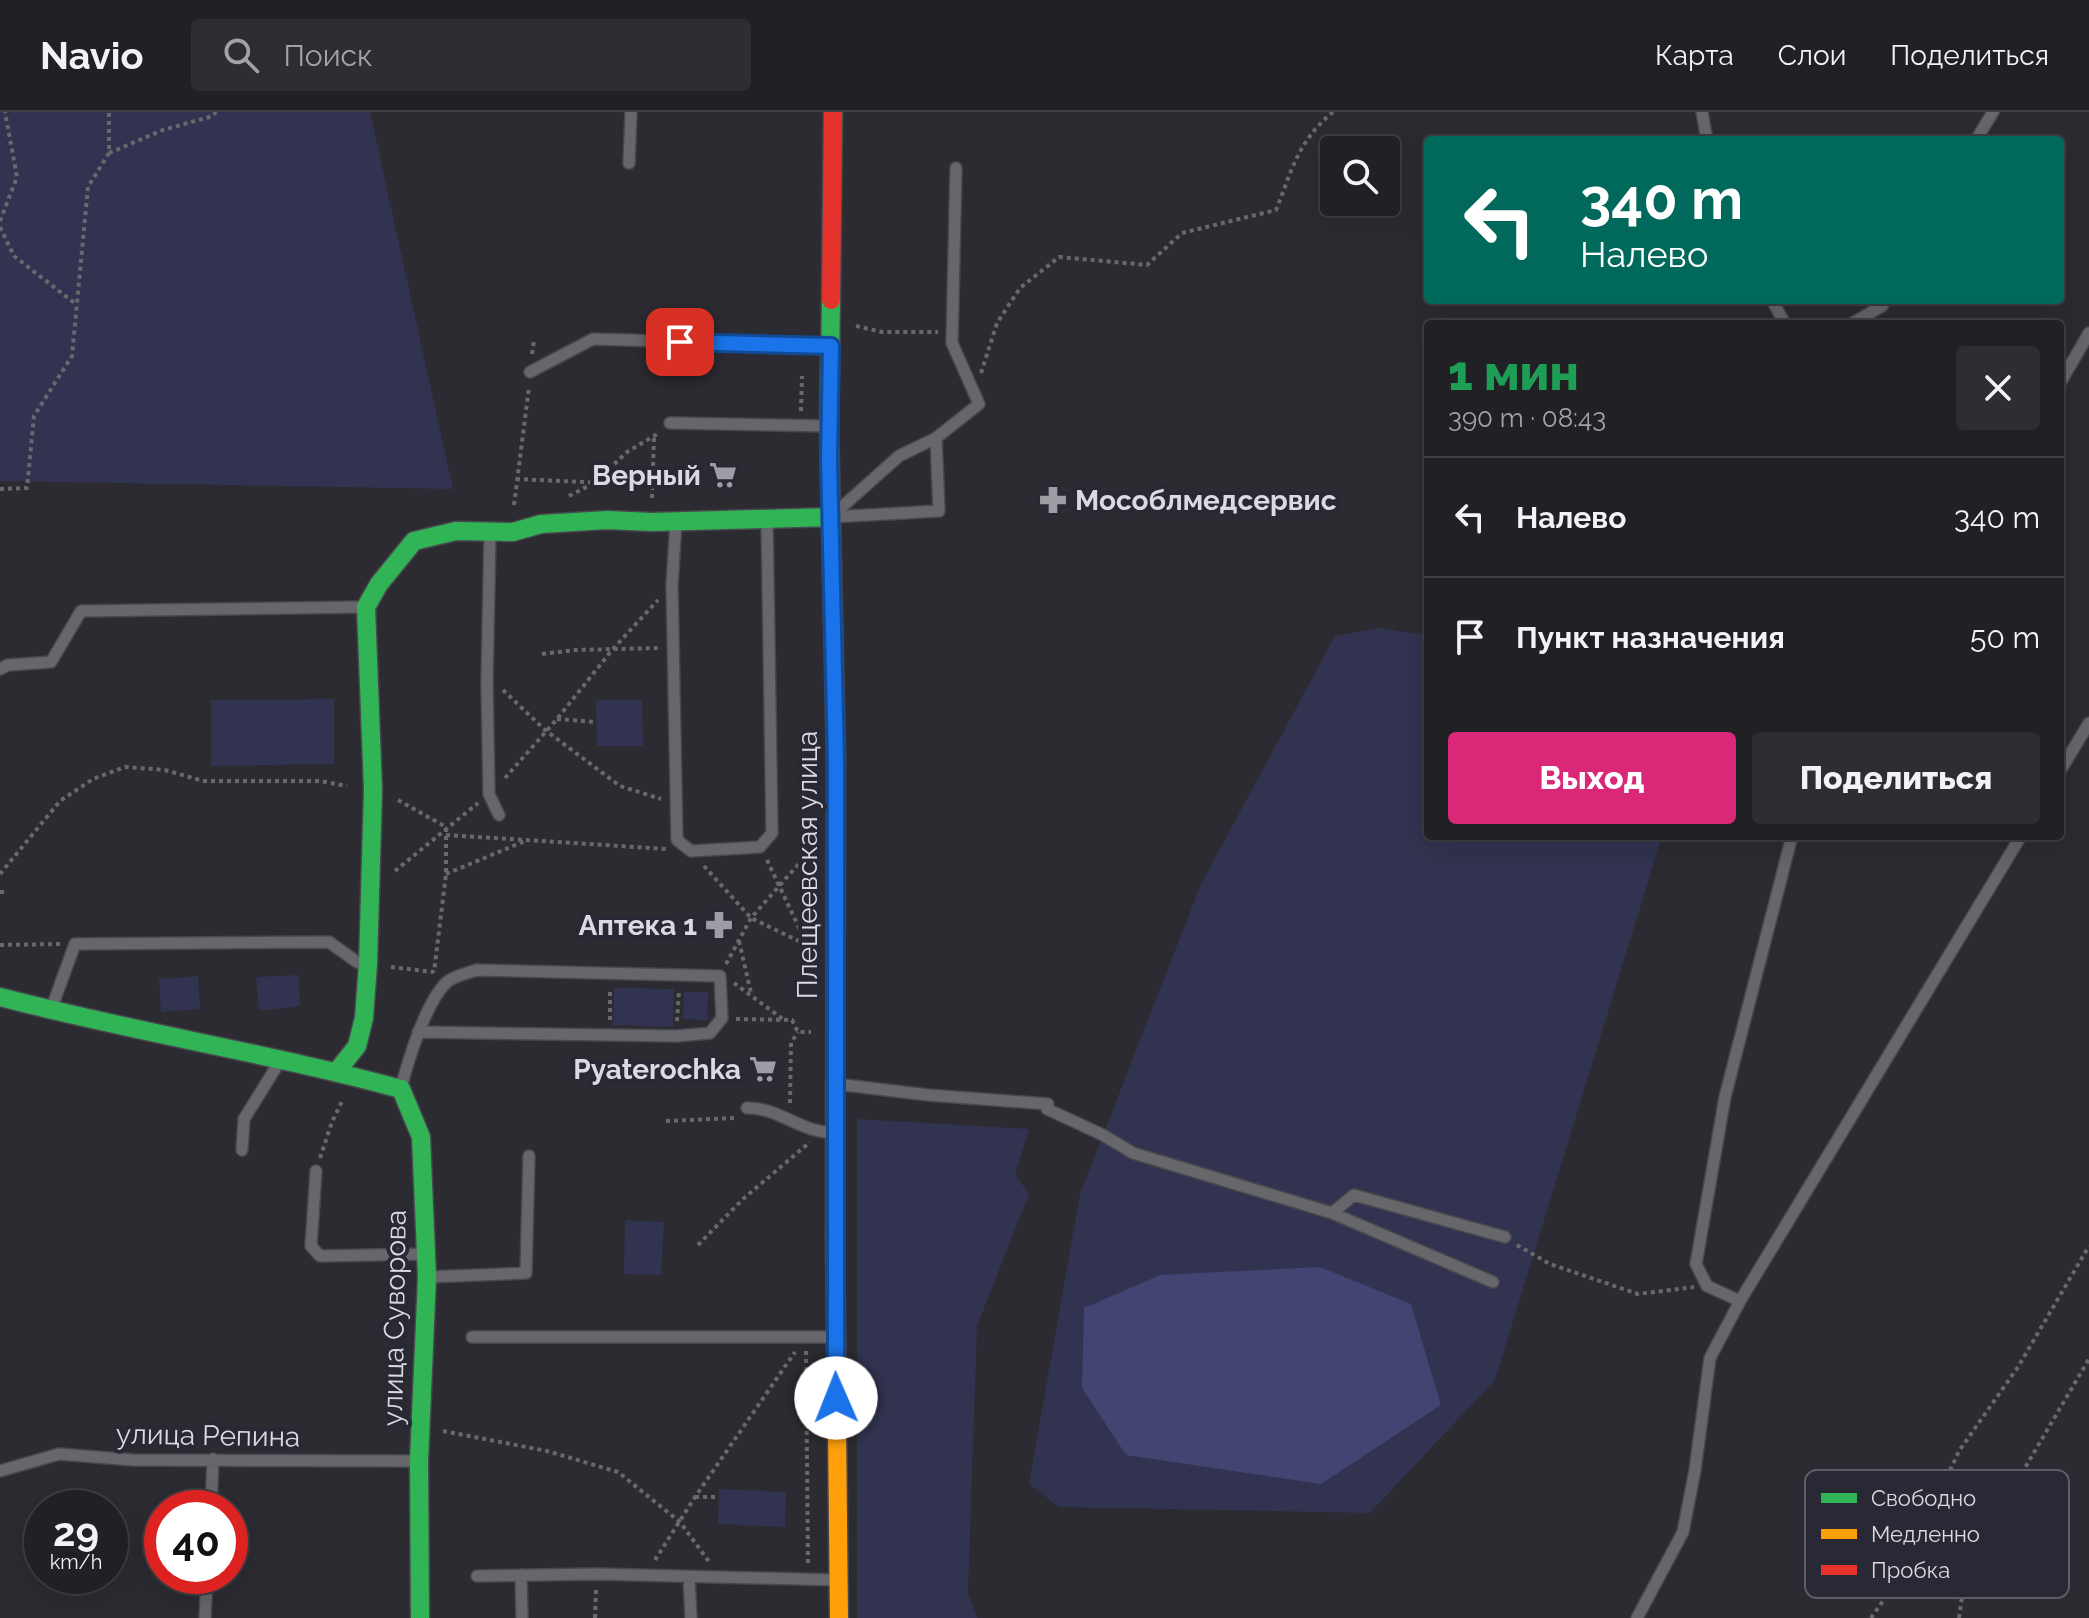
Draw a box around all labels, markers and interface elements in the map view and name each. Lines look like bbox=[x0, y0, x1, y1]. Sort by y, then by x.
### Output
search box bbox=[191, 19, 751, 91]
text: Navio bbox=[40, 33, 143, 78]
icon: search bbox=[219, 33, 263, 77]
text: Поиск bbox=[283, 38, 373, 73]
text: Карта bbox=[1655, 39, 1734, 72]
text: Слои bbox=[1778, 39, 1846, 72]
text: Поделиться bbox=[1890, 39, 2049, 72]
map controls bbox=[1320, 136, 1400, 216]
button: search bbox=[1320, 136, 1400, 216]
text: 340 m bbox=[1580, 166, 1743, 232]
icon: left bbox=[1448, 168, 1552, 272]
text: Налево bbox=[1580, 233, 1708, 275]
pin bbox=[646, 308, 714, 376]
icon: arrive bbox=[658, 320, 702, 364]
text: 1 мин bbox=[1448, 345, 1579, 401]
button: close bbox=[1956, 346, 2040, 430]
text: 390 m · 08:43 bbox=[1448, 403, 1606, 433]
place label: Верный bbox=[592, 459, 701, 492]
supermarket icon: Верный bbox=[708, 460, 738, 490]
place label: Мособлмедсервис bbox=[1075, 484, 1337, 517]
pharmacy icon: Мособлмедсервис bbox=[1038, 485, 1068, 515]
icon: left bbox=[1448, 495, 1492, 539]
text: Налево bbox=[1516, 500, 1626, 535]
text: 340 m bbox=[1954, 500, 2040, 535]
icon: arrive bbox=[1448, 615, 1492, 659]
text: Пункт назначения bbox=[1516, 620, 1785, 655]
text: 50 m bbox=[1970, 620, 2040, 655]
street label: Плещеевская улица bbox=[791, 731, 824, 999]
button: Выход bbox=[1448, 732, 1736, 824]
button: Поделиться bbox=[1752, 732, 2040, 824]
place label: Аптека 1 bbox=[578, 909, 697, 942]
pharmacy icon: Аптека 1 bbox=[704, 910, 734, 940]
place label: Pyaterochka bbox=[573, 1053, 741, 1086]
supermarket icon: Pyaterochka bbox=[748, 1054, 778, 1084]
street label: улица Суворова bbox=[376, 1209, 413, 1427]
position arrow bbox=[794, 1356, 878, 1440]
street label: улица Репина bbox=[116, 1417, 300, 1454]
legend bbox=[1805, 1470, 2069, 1598]
text: Свободно bbox=[1871, 1485, 1976, 1511]
speed limit sign: 40 bbox=[144, 1490, 248, 1594]
text: 29 bbox=[53, 1508, 99, 1555]
text: Медленно bbox=[1871, 1521, 1980, 1547]
text: km/h bbox=[50, 1550, 102, 1574]
text: Пробка bbox=[1871, 1557, 1950, 1583]

